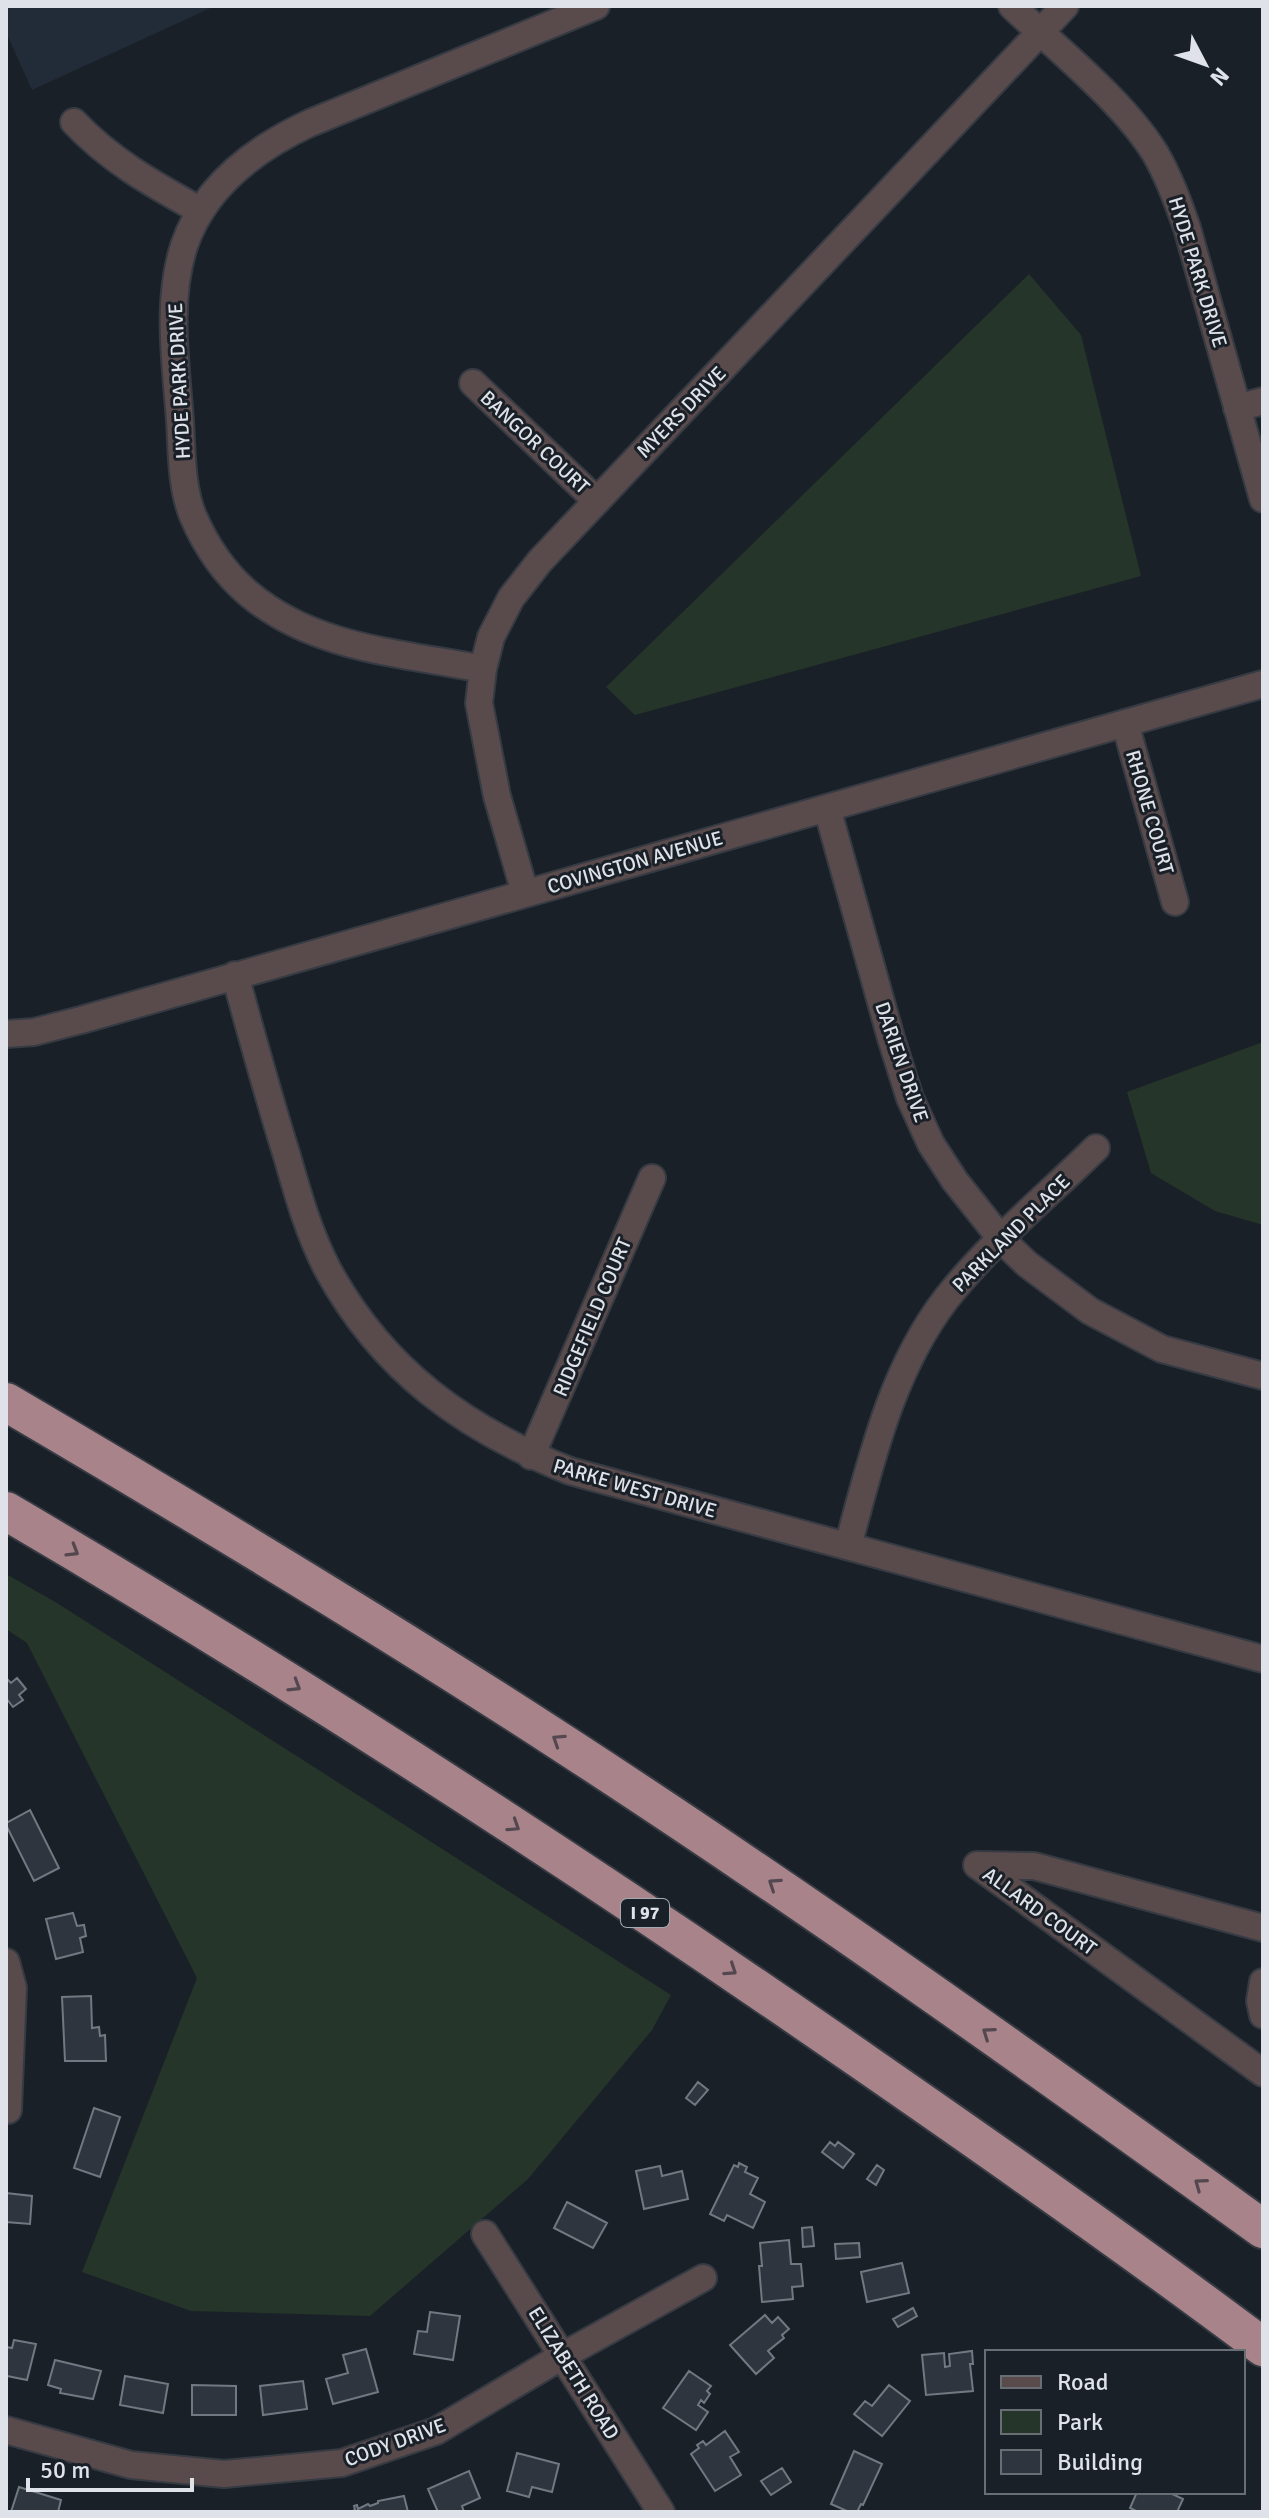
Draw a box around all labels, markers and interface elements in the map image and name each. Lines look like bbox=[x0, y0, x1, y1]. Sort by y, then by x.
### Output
north arrow bbox=[1165, 24, 1245, 104]
text: N bbox=[1205, 62, 1235, 91]
street label: HYDE PARK DRIVE bbox=[1163, 194, 1232, 351]
street label: HYDE PARK DRIVE bbox=[163, 302, 196, 460]
street label: MYERS DRIVE bbox=[631, 361, 731, 464]
street label: BANGOR COURT bbox=[475, 385, 595, 499]
street label: RHONE COURT bbox=[1120, 747, 1179, 877]
street label: COVINGTON AVENUE bbox=[545, 825, 726, 899]
street label: DARIEN DRIVE bbox=[869, 999, 934, 1126]
street label: PARKLAND PLACE bbox=[947, 1169, 1076, 1298]
street label: RIDGEFIELD COURT bbox=[548, 1234, 637, 1400]
street label: PARKE WEST DRIVE bbox=[550, 1453, 719, 1524]
one-way arrow bbox=[64, 1541, 79, 1557]
one-way arrow bbox=[286, 1677, 301, 1692]
one-way arrow bbox=[552, 1735, 567, 1750]
one-way arrow bbox=[506, 1816, 520, 1831]
street label: ALLARD COURT bbox=[978, 1862, 1102, 1961]
one-way arrow bbox=[769, 1879, 783, 1894]
road number: I 97 bbox=[621, 1899, 669, 1927]
one-way arrow bbox=[722, 1960, 736, 1975]
one-way arrow bbox=[982, 2028, 997, 2043]
one-way arrow bbox=[1194, 2179, 1208, 2193]
street label: ELIZABETH ROAD bbox=[523, 2302, 624, 2444]
legend bbox=[985, 2350, 1245, 2494]
text: Road bbox=[1057, 2367, 1108, 2397]
text: Park bbox=[1057, 2407, 1103, 2437]
street label: CODY DRIVE bbox=[341, 2413, 449, 2472]
scale bar bbox=[28, 2442, 192, 2492]
text: Building bbox=[1057, 2447, 1143, 2477]
text: 50 m bbox=[40, 2455, 90, 2485]

